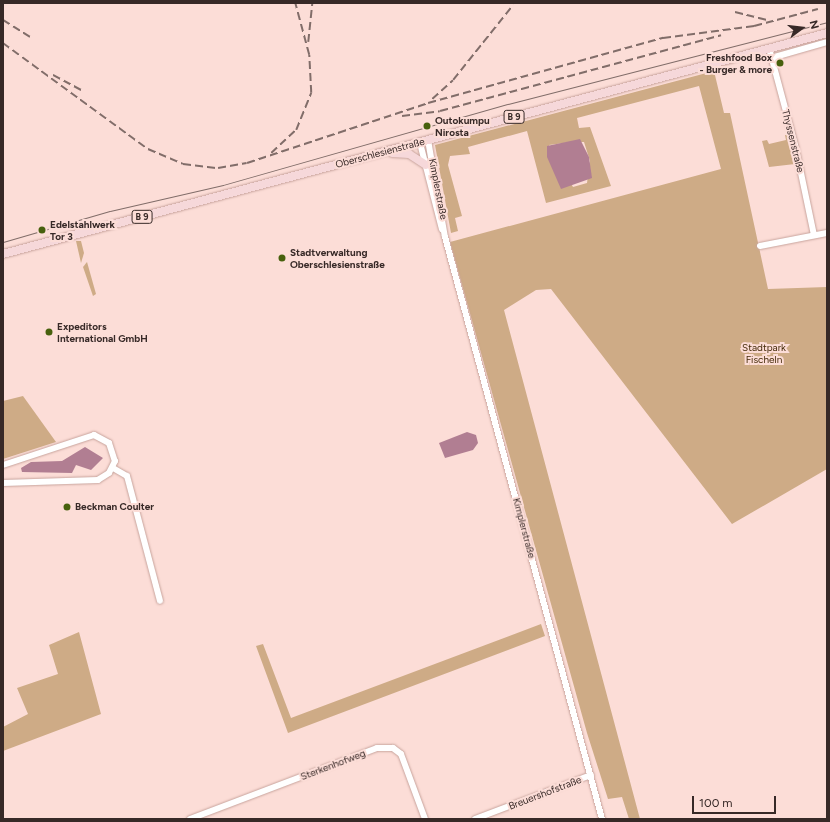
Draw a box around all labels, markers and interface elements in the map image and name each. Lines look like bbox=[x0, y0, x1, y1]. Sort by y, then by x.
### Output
north arrow bbox=[782, 8, 822, 48]
text: N bbox=[807, 19, 821, 31]
place label: Freshfood Box - Burger & more bbox=[700, 51, 772, 74]
marker: Freshfood Box - Burger & more bbox=[775, 58, 785, 68]
street label: Thyssenstraße bbox=[779, 108, 807, 174]
road number: B 9 bbox=[503, 110, 525, 124]
place label: Outokumpu Nirosta bbox=[435, 114, 490, 138]
marker: Outokumpu Nirosta bbox=[422, 121, 432, 131]
street label: Oberschlesienstraße bbox=[334, 135, 426, 171]
street label: Kimplerstraße bbox=[426, 157, 450, 221]
road number: B 9 bbox=[131, 210, 153, 224]
place label: Edelstahlwerk Tor 3 bbox=[50, 218, 115, 242]
marker: Edelstahlwerk Tor 3 bbox=[37, 225, 47, 235]
place label: Stadtverwaltung Oberschlesienstraße bbox=[290, 246, 385, 270]
marker: Stadtverwaltung Oberschlesienstraße bbox=[277, 253, 287, 263]
place label: Expeditors International GmbH bbox=[57, 320, 148, 344]
marker: Expeditors International GmbH bbox=[44, 327, 54, 337]
park label: Stadtpark Fischeln bbox=[742, 341, 786, 364]
street label: Kimplerstraße bbox=[510, 497, 538, 559]
place label: Beckman Coulter bbox=[75, 501, 154, 513]
marker: Beckman Coulter bbox=[62, 502, 72, 512]
street label: Sterkenhofweg bbox=[299, 747, 367, 783]
street label: Breuershofstraße bbox=[507, 774, 583, 812]
scale bar bbox=[694, 788, 778, 814]
text: 100 m bbox=[699, 796, 733, 810]

